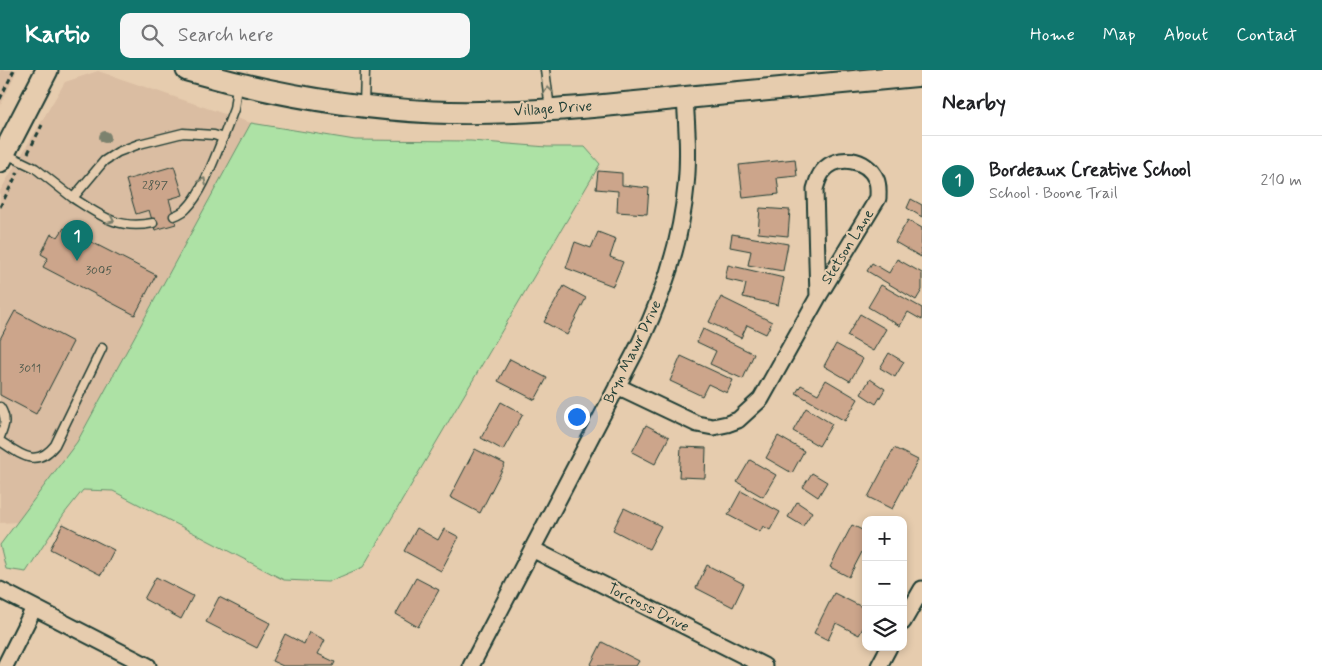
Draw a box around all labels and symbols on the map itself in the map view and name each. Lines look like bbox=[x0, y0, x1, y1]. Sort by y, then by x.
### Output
one-way arrow bbox=[543, 86, 554, 94]
street label: Village Drive bbox=[513, 96, 593, 122]
one-way arrow bbox=[197, 177, 208, 186]
house number: 2897 bbox=[142, 178, 168, 194]
street label: Stetson Lane bbox=[817, 205, 879, 289]
one-way arrow bbox=[106, 214, 115, 224]
pin: 1 bbox=[61, 220, 93, 261]
house number: 3005 bbox=[86, 263, 112, 279]
street label: Bryn Mawr Drive bbox=[599, 297, 667, 407]
house number: 3011 bbox=[19, 361, 41, 377]
your location bbox=[564, 404, 590, 430]
street label: Torcross Drive bbox=[604, 579, 693, 637]

